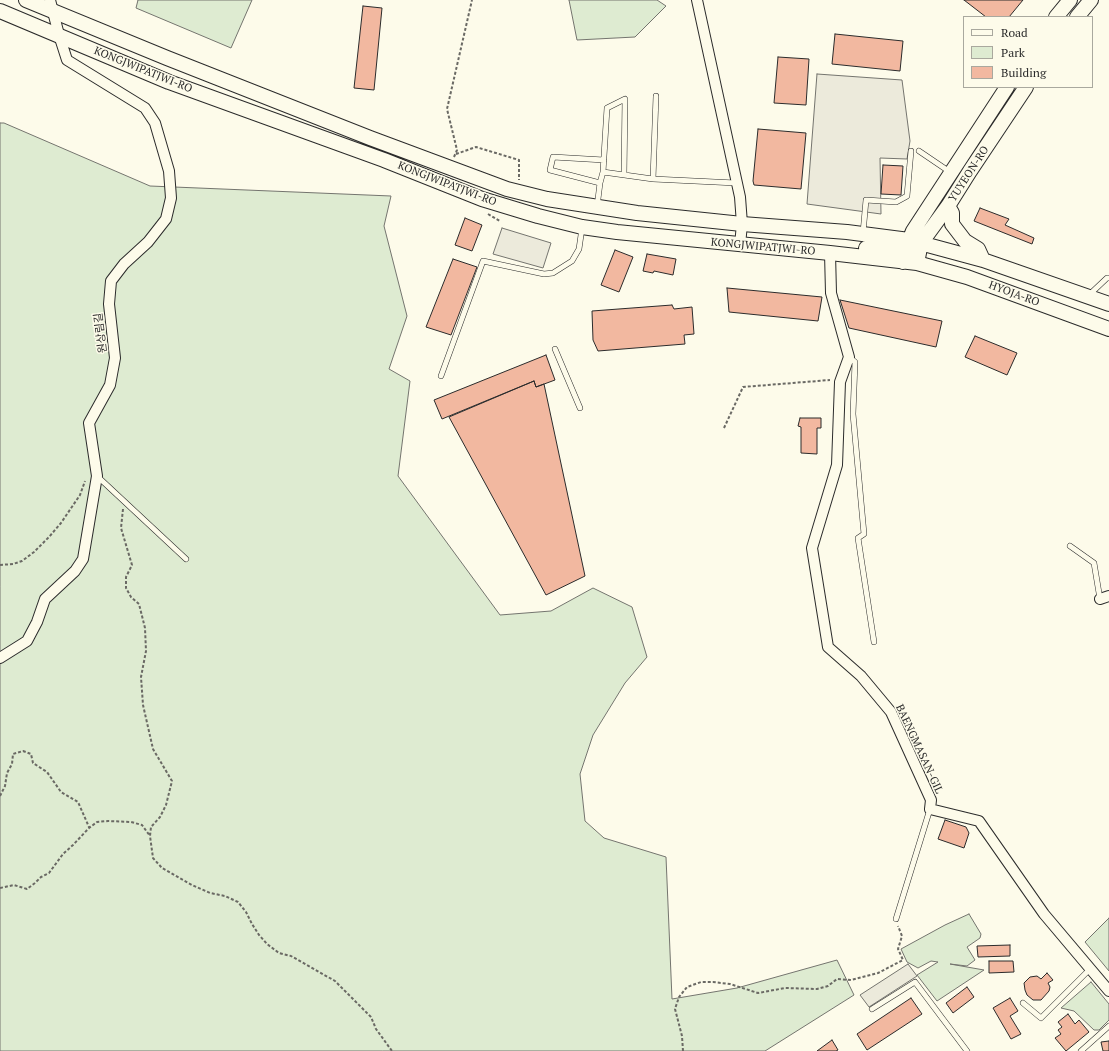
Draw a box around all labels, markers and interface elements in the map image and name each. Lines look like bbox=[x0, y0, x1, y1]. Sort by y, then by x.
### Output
legend bbox=[963, 16, 1093, 88]
text: Road bbox=[1001, 25, 1028, 40]
street label: KONGJWIPATJWI-RO bbox=[92, 44, 194, 96]
text: Park bbox=[1001, 45, 1025, 60]
text: Building bbox=[1001, 65, 1046, 80]
street label: YUYEON-RO bbox=[946, 144, 992, 204]
street label: KONGJWIPATJWI-RO bbox=[396, 159, 498, 209]
street label: KONGJWIPATJWI-RO bbox=[710, 236, 816, 258]
street label: HYOJA-RO bbox=[987, 279, 1041, 309]
street label: 원상림길 bbox=[92, 312, 110, 354]
street label: BAENGMASAN-GIL bbox=[893, 702, 945, 796]

